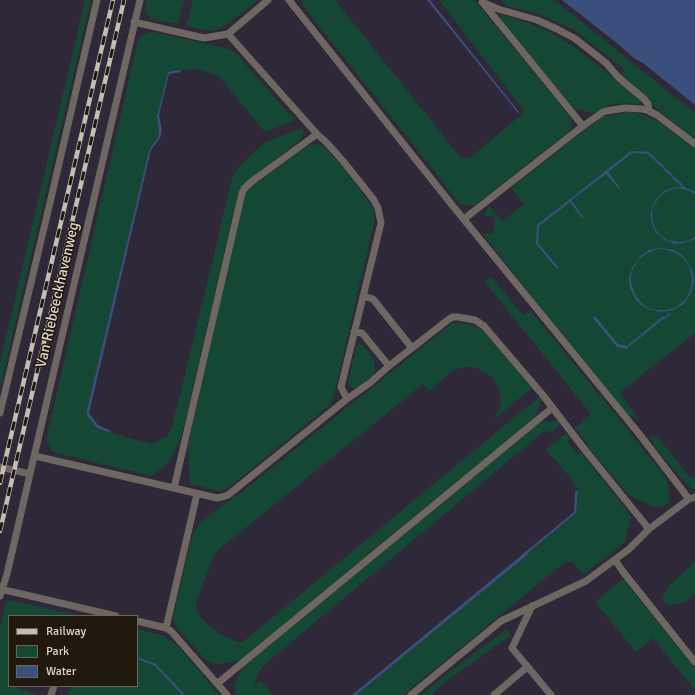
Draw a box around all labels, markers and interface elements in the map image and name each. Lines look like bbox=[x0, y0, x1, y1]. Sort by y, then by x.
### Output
street label: Van Riebeeckhavenweg bbox=[32, 220, 84, 370]
legend bbox=[8, 615, 138, 687]
text: Railway bbox=[46, 624, 86, 639]
text: Park bbox=[46, 644, 69, 659]
text: Water bbox=[46, 664, 76, 679]

